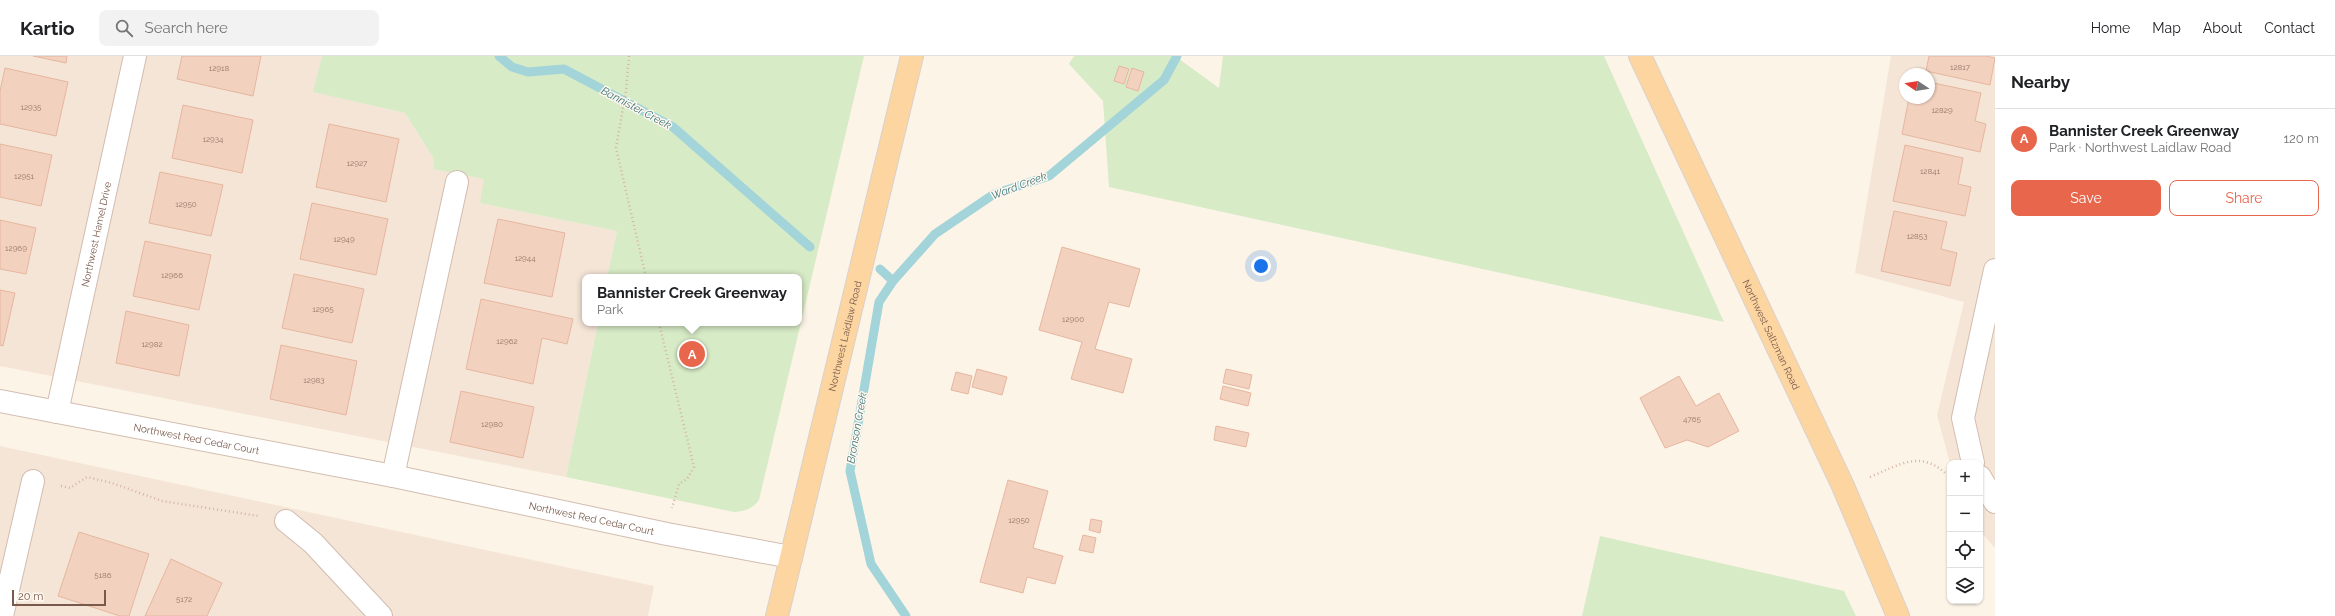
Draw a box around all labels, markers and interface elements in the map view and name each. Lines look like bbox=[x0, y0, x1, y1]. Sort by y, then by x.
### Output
search box bbox=[99, 10, 379, 46]
text: Kartio bbox=[20, 17, 75, 39]
icon: search bbox=[113, 17, 135, 39]
text: Search here bbox=[145, 19, 228, 37]
text: Home bbox=[2091, 20, 2130, 36]
text: Map bbox=[2152, 20, 2181, 36]
text: About bbox=[2203, 20, 2242, 36]
text: Contact bbox=[2264, 20, 2315, 36]
house number: 12817 bbox=[1950, 62, 1971, 72]
house number: 12918 bbox=[209, 63, 229, 73]
north arrow bbox=[1899, 68, 1935, 104]
text: Nearby bbox=[2011, 72, 2070, 92]
water label: Bannister Creek bbox=[599, 84, 673, 132]
house number: 12935 bbox=[21, 102, 42, 112]
house number: 12829 bbox=[1931, 105, 1953, 115]
text: Bannister Creek Greenway bbox=[2049, 122, 2239, 140]
text: A bbox=[2020, 131, 2028, 146]
text: 120 m bbox=[2283, 131, 2319, 146]
house number: 12934 bbox=[203, 134, 224, 144]
text: Park · Northwest Laidlaw Road bbox=[2049, 140, 2231, 155]
house number: 12927 bbox=[347, 158, 368, 168]
house number: 12841 bbox=[1920, 166, 1941, 176]
water label: Ward Creek bbox=[989, 169, 1049, 203]
house number: 12951 bbox=[14, 171, 35, 181]
street label: Northwest Hamel Drive bbox=[79, 180, 113, 288]
button: Save bbox=[2011, 180, 2161, 216]
button: Share bbox=[2169, 180, 2319, 216]
house number: 12950 bbox=[175, 199, 197, 209]
house number: 12853 bbox=[1907, 231, 1927, 241]
house number: 12949 bbox=[333, 234, 355, 244]
house number: 12969 bbox=[5, 243, 27, 253]
house number: 12944 bbox=[514, 253, 536, 263]
your location bbox=[1251, 256, 1271, 276]
house number: 12966 bbox=[161, 270, 183, 280]
popup bbox=[582, 274, 802, 326]
street label: Northwest Saltzman Road bbox=[1741, 278, 1802, 391]
street label: Northwest Laidlaw Road bbox=[826, 280, 863, 392]
text: Bannister Creek Greenway bbox=[597, 284, 787, 302]
text: Park bbox=[597, 302, 623, 317]
house number: 12965 bbox=[312, 304, 334, 314]
house number: 12900 bbox=[1062, 314, 1084, 324]
house number: 12962 bbox=[496, 336, 518, 346]
house number: 12982 bbox=[141, 339, 163, 349]
pin: A bbox=[679, 339, 705, 369]
house number: 12983 bbox=[303, 375, 325, 385]
water label: Bronson Creek bbox=[844, 391, 870, 465]
house number: 4765 bbox=[1683, 414, 1702, 424]
house number: 12980 bbox=[481, 419, 503, 429]
street label: Northwest Red Cedar Court bbox=[133, 421, 261, 456]
map controls bbox=[1947, 460, 1983, 604]
button: + bbox=[1947, 460, 1983, 496]
button: − bbox=[1947, 496, 1983, 532]
street label: Northwest Red Cedar Court bbox=[528, 499, 656, 537]
house number: 12950 bbox=[1008, 515, 1030, 525]
button: locate bbox=[1947, 532, 1983, 568]
button: layers bbox=[1947, 568, 1983, 604]
house number: 5186 bbox=[94, 570, 112, 580]
scale bar bbox=[12, 588, 106, 607]
text: 20 m bbox=[18, 590, 43, 603]
house number: 5172 bbox=[176, 594, 192, 604]

